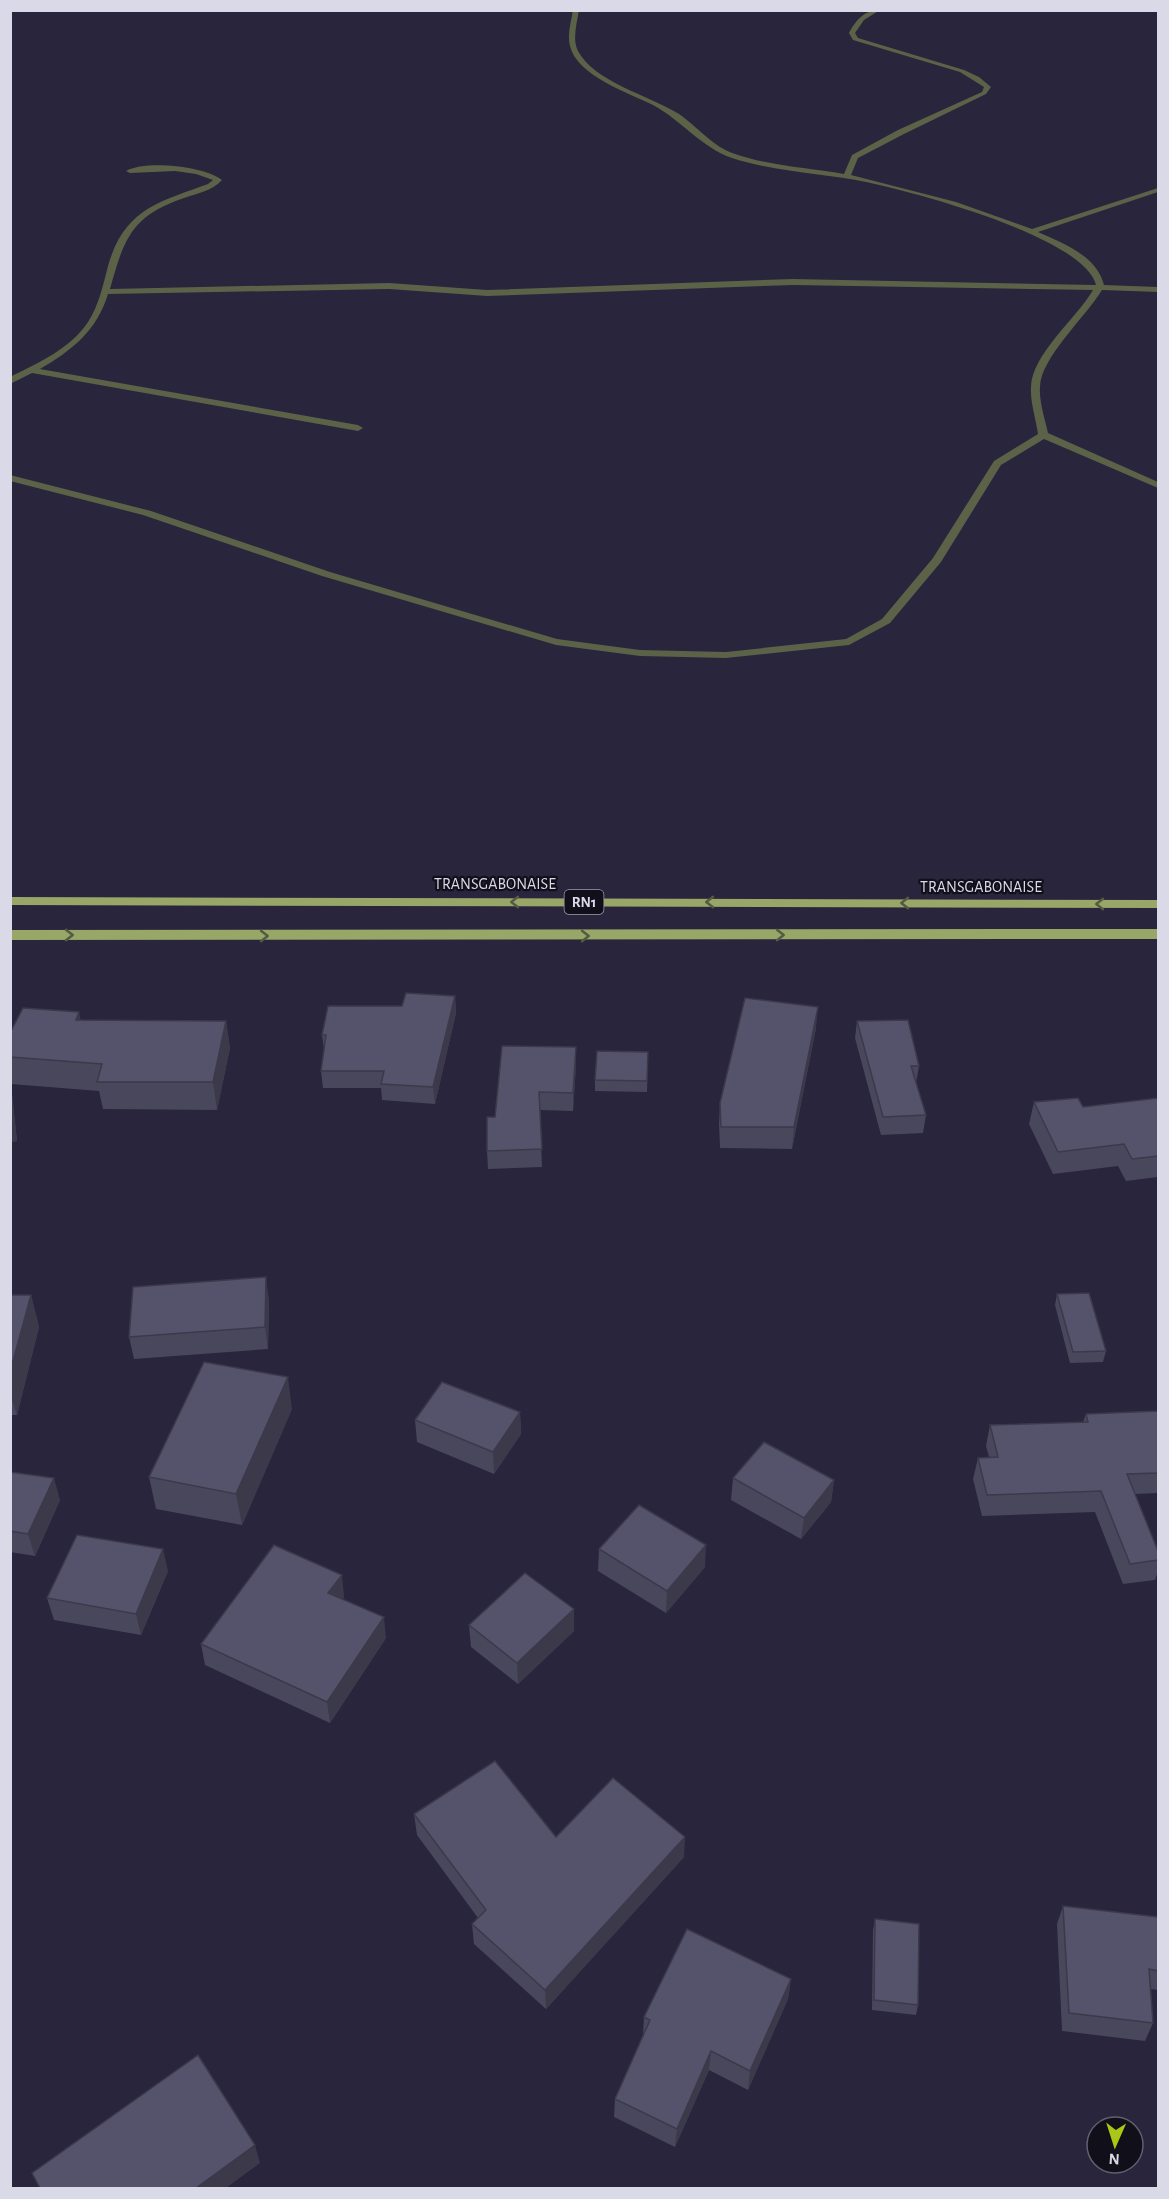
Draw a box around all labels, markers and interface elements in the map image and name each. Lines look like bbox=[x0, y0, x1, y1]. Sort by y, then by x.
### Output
street label: TRANSGABONAISE bbox=[434, 876, 556, 892]
street label: TRANSGABONAISE bbox=[920, 879, 1042, 895]
road number: RN1 bbox=[564, 890, 604, 914]
one-way arrow bbox=[511, 896, 520, 908]
one-way arrow bbox=[706, 896, 715, 908]
one-way arrow bbox=[901, 897, 910, 909]
one-way arrow bbox=[1096, 898, 1105, 910]
one-way arrow bbox=[64, 929, 73, 941]
one-way arrow bbox=[775, 929, 784, 941]
one-way arrow bbox=[259, 930, 268, 942]
one-way arrow bbox=[580, 930, 589, 942]
north arrow bbox=[1085, 2115, 1145, 2175]
text: N bbox=[1108, 2151, 1120, 2167]

